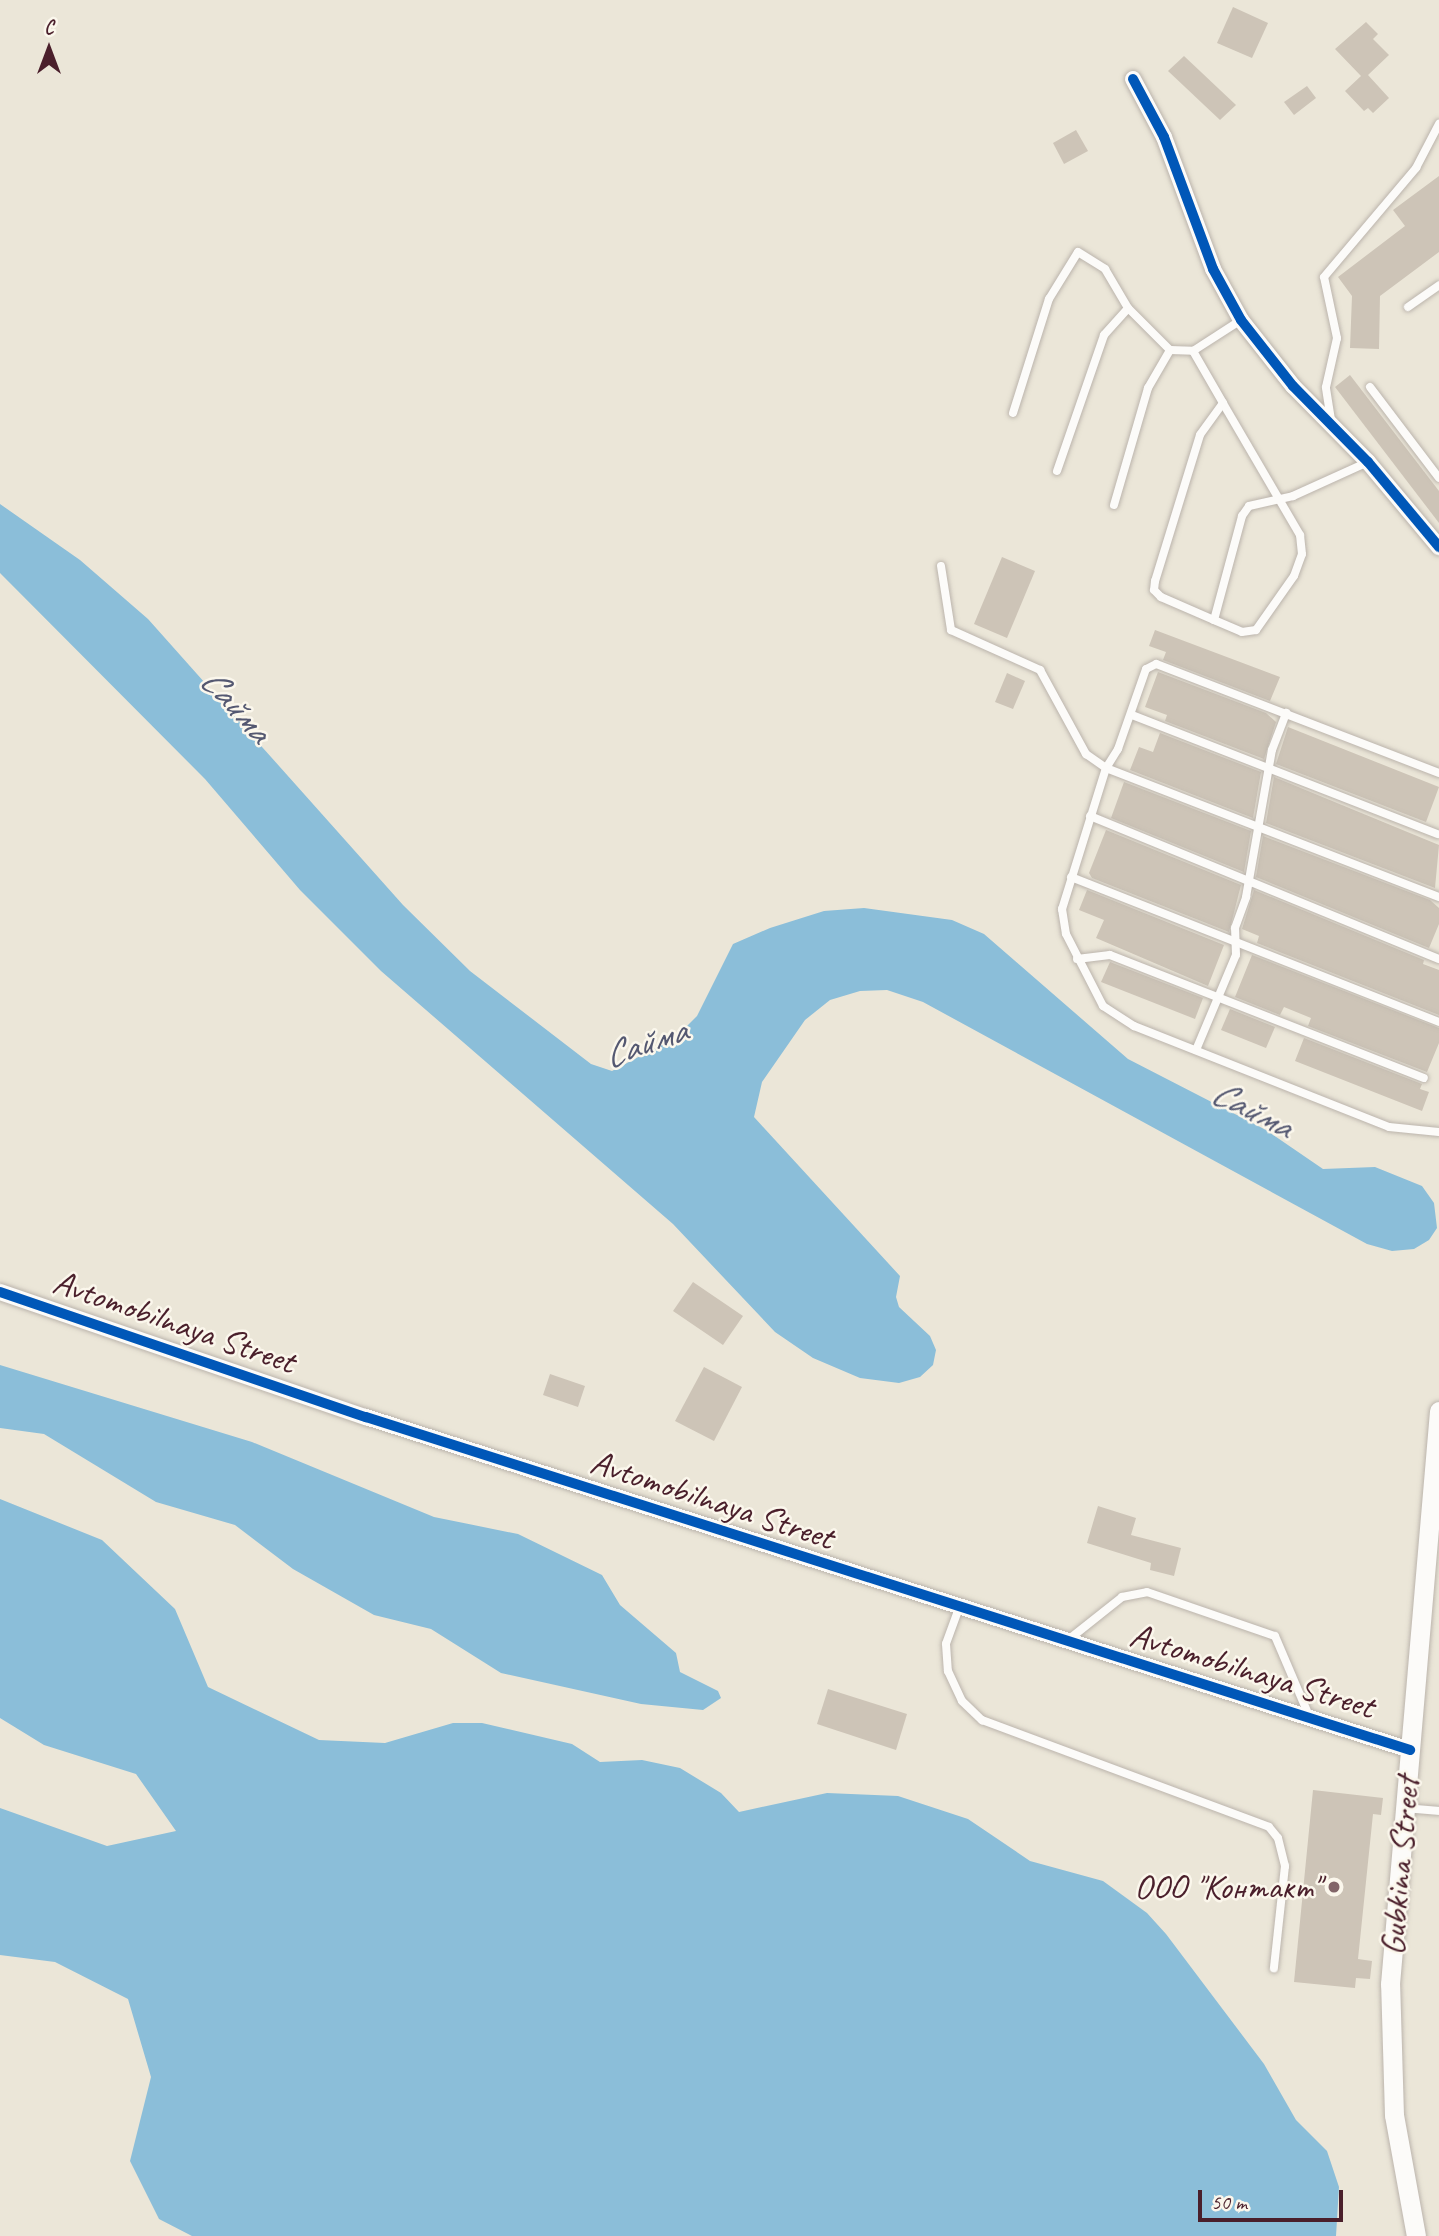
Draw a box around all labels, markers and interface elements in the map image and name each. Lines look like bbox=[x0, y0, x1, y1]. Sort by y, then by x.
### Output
north arrow bbox=[14, 14, 84, 84]
text: С bbox=[44, 16, 54, 40]
water label: Сайма bbox=[191, 659, 281, 751]
water label: Сайма bbox=[598, 1008, 692, 1078]
water label: Сайма bbox=[1204, 1070, 1300, 1148]
street label: Avtomobilnaya Street bbox=[47, 1261, 301, 1383]
street label: Avtomobilnaya Street bbox=[585, 1441, 839, 1559]
street label: Avtomobilnaya Street bbox=[1125, 1614, 1379, 1728]
street label: Gubkina Street bbox=[1371, 1775, 1429, 1957]
place label: ООО "Контакт" bbox=[1134, 1866, 1320, 1908]
marker: ООО "Контакт" bbox=[1326, 1879, 1342, 1895]
scale bar bbox=[1201, 2176, 1346, 2220]
text: 50 m bbox=[1211, 2189, 1247, 2215]

